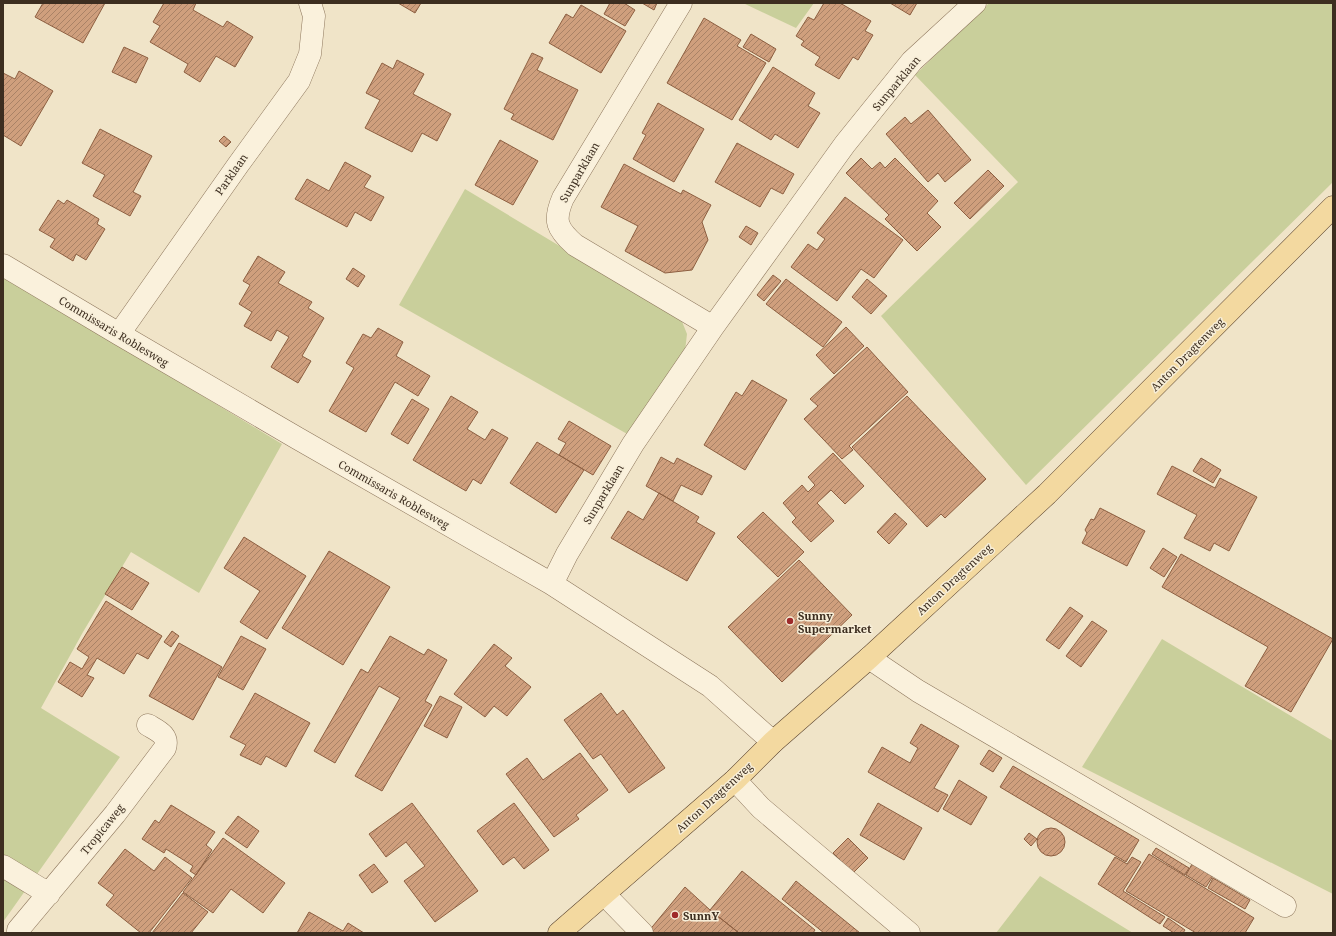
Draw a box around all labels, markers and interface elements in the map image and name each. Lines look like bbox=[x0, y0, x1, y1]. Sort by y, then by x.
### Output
street label: Sunparklaan bbox=[869, 52, 923, 114]
street label: Sunparklaan bbox=[556, 139, 602, 205]
street label: Parklaan bbox=[211, 150, 251, 198]
street label: Commissaris Roblesweg bbox=[56, 292, 172, 370]
street label: Anton Dragtenweg bbox=[1147, 314, 1227, 394]
street label: Commissaris Roblesweg bbox=[336, 456, 452, 532]
street label: Sunparklaan bbox=[579, 461, 627, 527]
street label: Anton Dragtenweg bbox=[913, 540, 995, 618]
place label: Sunny Supermarket bbox=[798, 608, 872, 636]
marker: Sunny Supermarket bbox=[785, 616, 795, 626]
street label: Anton Dragtenweg bbox=[672, 759, 756, 835]
street label: Tropicaweg bbox=[77, 800, 127, 858]
place label: SunnY bbox=[683, 908, 719, 923]
marker: SunnY bbox=[670, 910, 680, 920]

